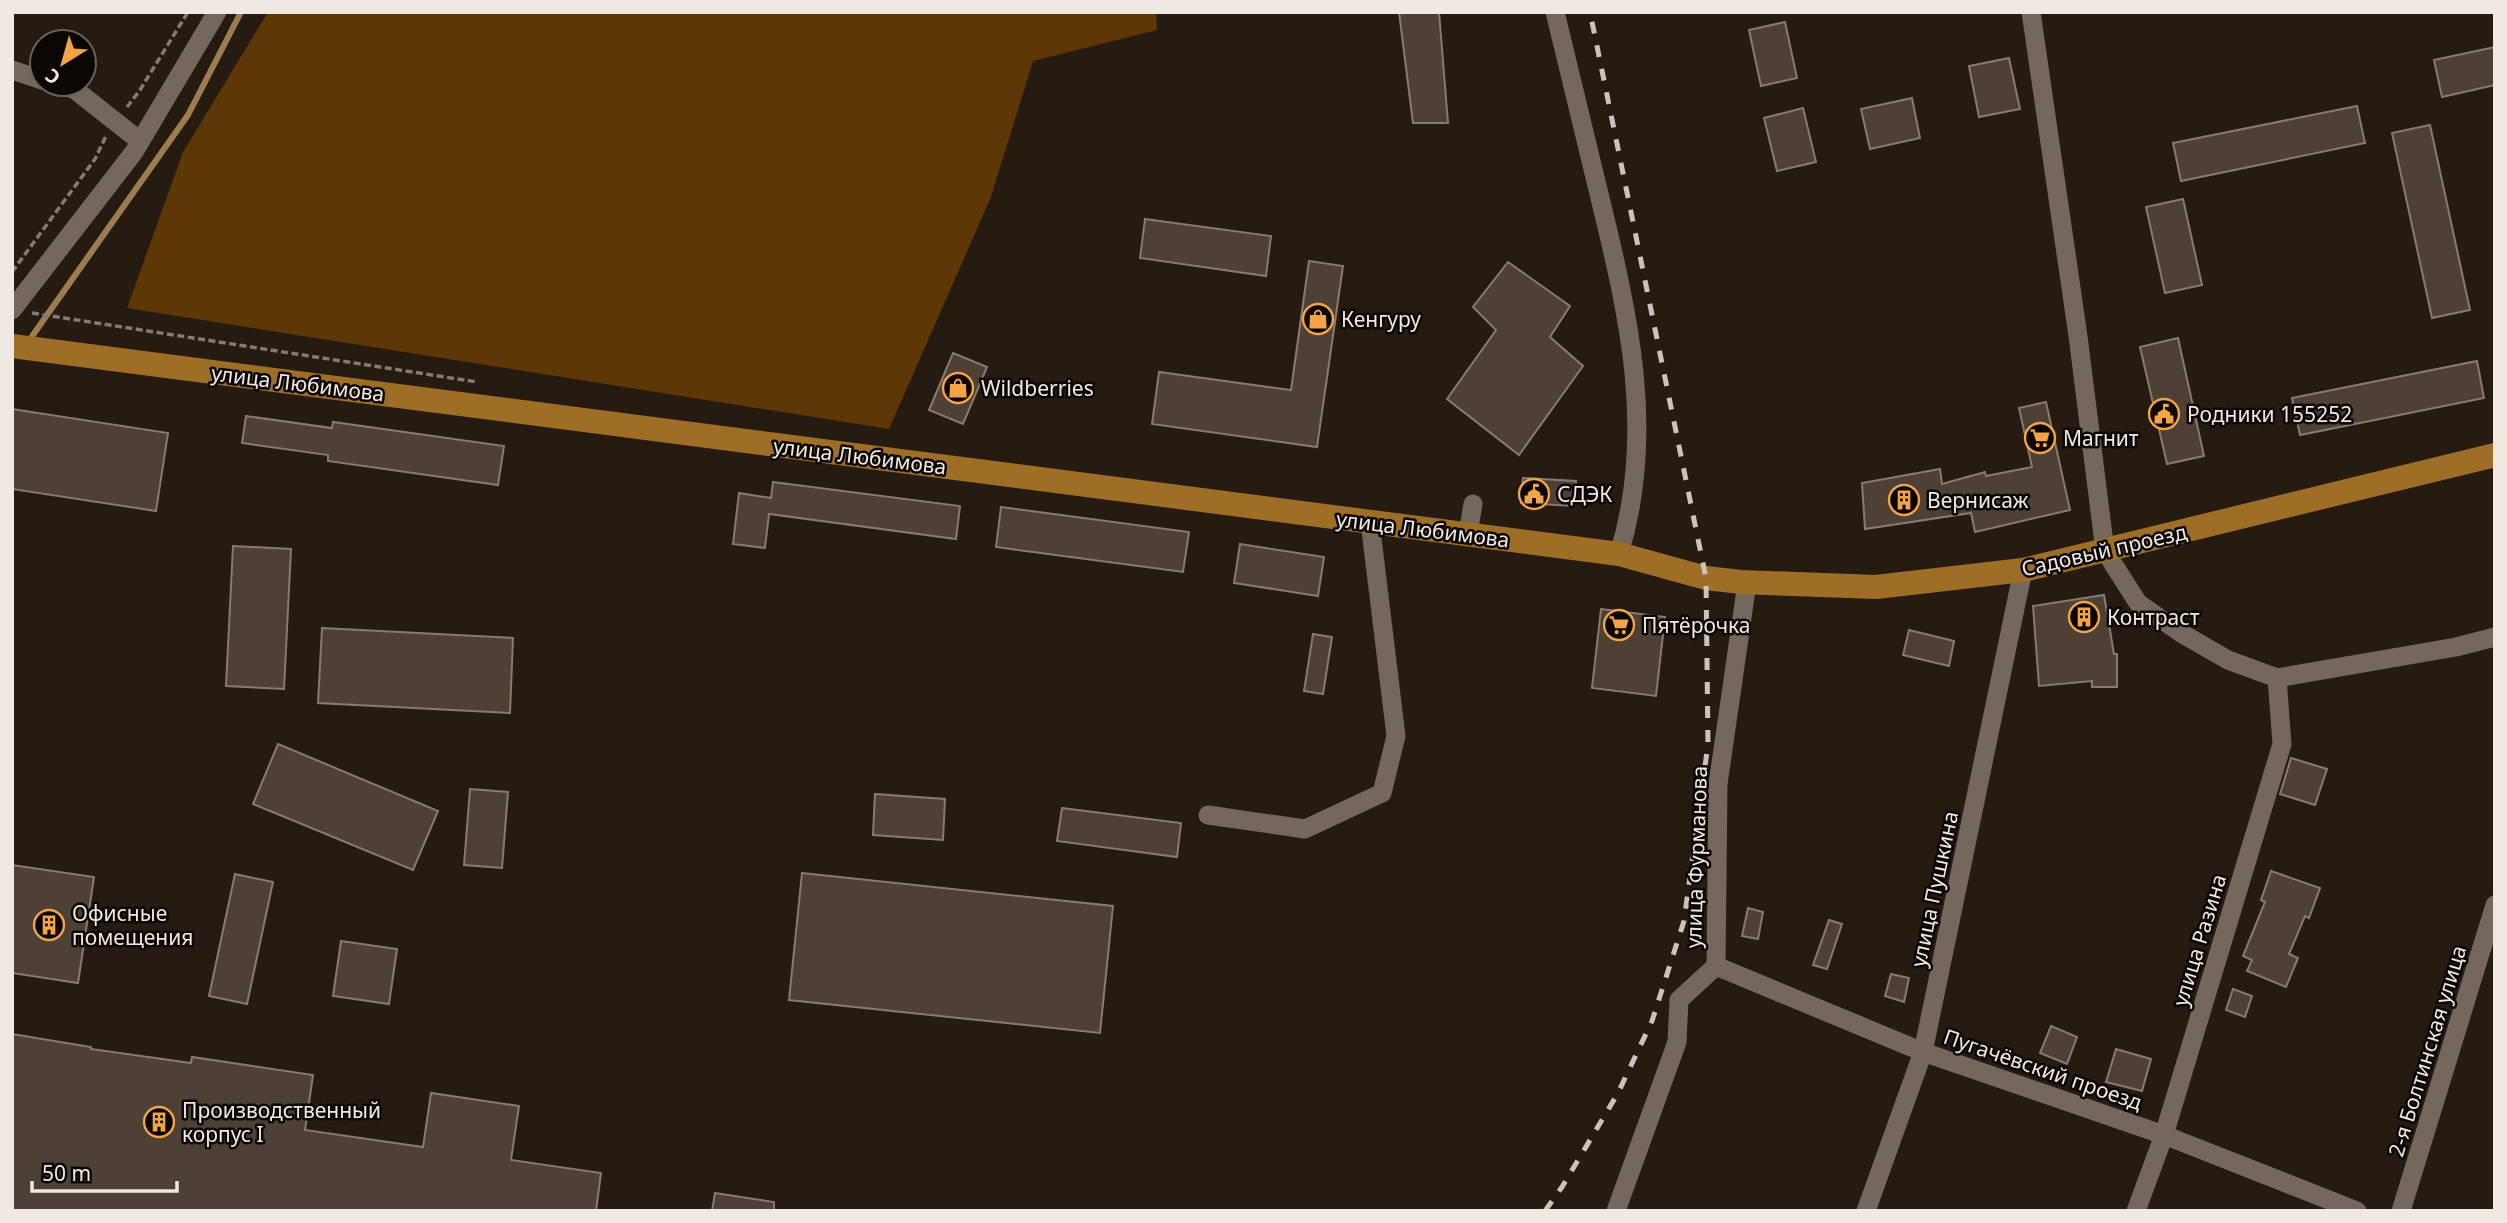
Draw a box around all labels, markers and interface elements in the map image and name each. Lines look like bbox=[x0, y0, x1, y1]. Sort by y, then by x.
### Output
north arrow bbox=[28, 28, 98, 98]
text: С bbox=[40, 63, 65, 91]
shop icon: Кенгуру bbox=[1301, 302, 1335, 336]
place label: Кенгуру bbox=[1341, 305, 1421, 333]
street label: улица Любимова bbox=[210, 358, 386, 408]
shop icon: Wildberries bbox=[941, 371, 975, 405]
place label: Wildberries bbox=[981, 374, 1094, 402]
public building icon: Родники 155252 bbox=[2147, 397, 2181, 431]
place label: Родники 155252 bbox=[2187, 400, 2352, 428]
supermarket icon: Магнит bbox=[2023, 421, 2057, 455]
place label: Магнит bbox=[2063, 424, 2139, 452]
street label: улица Любимова bbox=[772, 431, 948, 481]
public building icon: СДЭК bbox=[1517, 477, 1551, 511]
place label: СДЭК bbox=[1557, 480, 1612, 508]
building icon: Вернисаж bbox=[1887, 483, 1921, 517]
place label: Вернисаж bbox=[1927, 486, 2029, 514]
street label: улица Любимова bbox=[1335, 504, 1511, 554]
street label: Садовый проезд bbox=[2018, 517, 2190, 583]
building icon: Контраст bbox=[2067, 600, 2101, 634]
place label: Контраст bbox=[2107, 603, 2200, 631]
supermarket icon: Пятёрочка bbox=[1602, 608, 1636, 642]
place label: Пятёрочка bbox=[1642, 611, 1750, 639]
street label: улица Фурманова bbox=[1679, 765, 1713, 949]
street label: улица Пушкина bbox=[1904, 809, 1964, 969]
street label: улица Разина bbox=[2166, 871, 2232, 1009]
place label: Офисные помещения bbox=[72, 899, 193, 951]
building icon: Офисные помещения bbox=[32, 908, 66, 942]
street label: 2-я Болтинская улица bbox=[2382, 942, 2472, 1160]
street label: Пугачёвский проезд bbox=[1940, 1022, 2146, 1116]
place label: Производственный корпус I bbox=[182, 1096, 381, 1148]
building icon: Производственный корпус I bbox=[142, 1105, 176, 1139]
scale bar bbox=[32, 1150, 177, 1194]
text: 50 m bbox=[42, 1159, 91, 1187]

